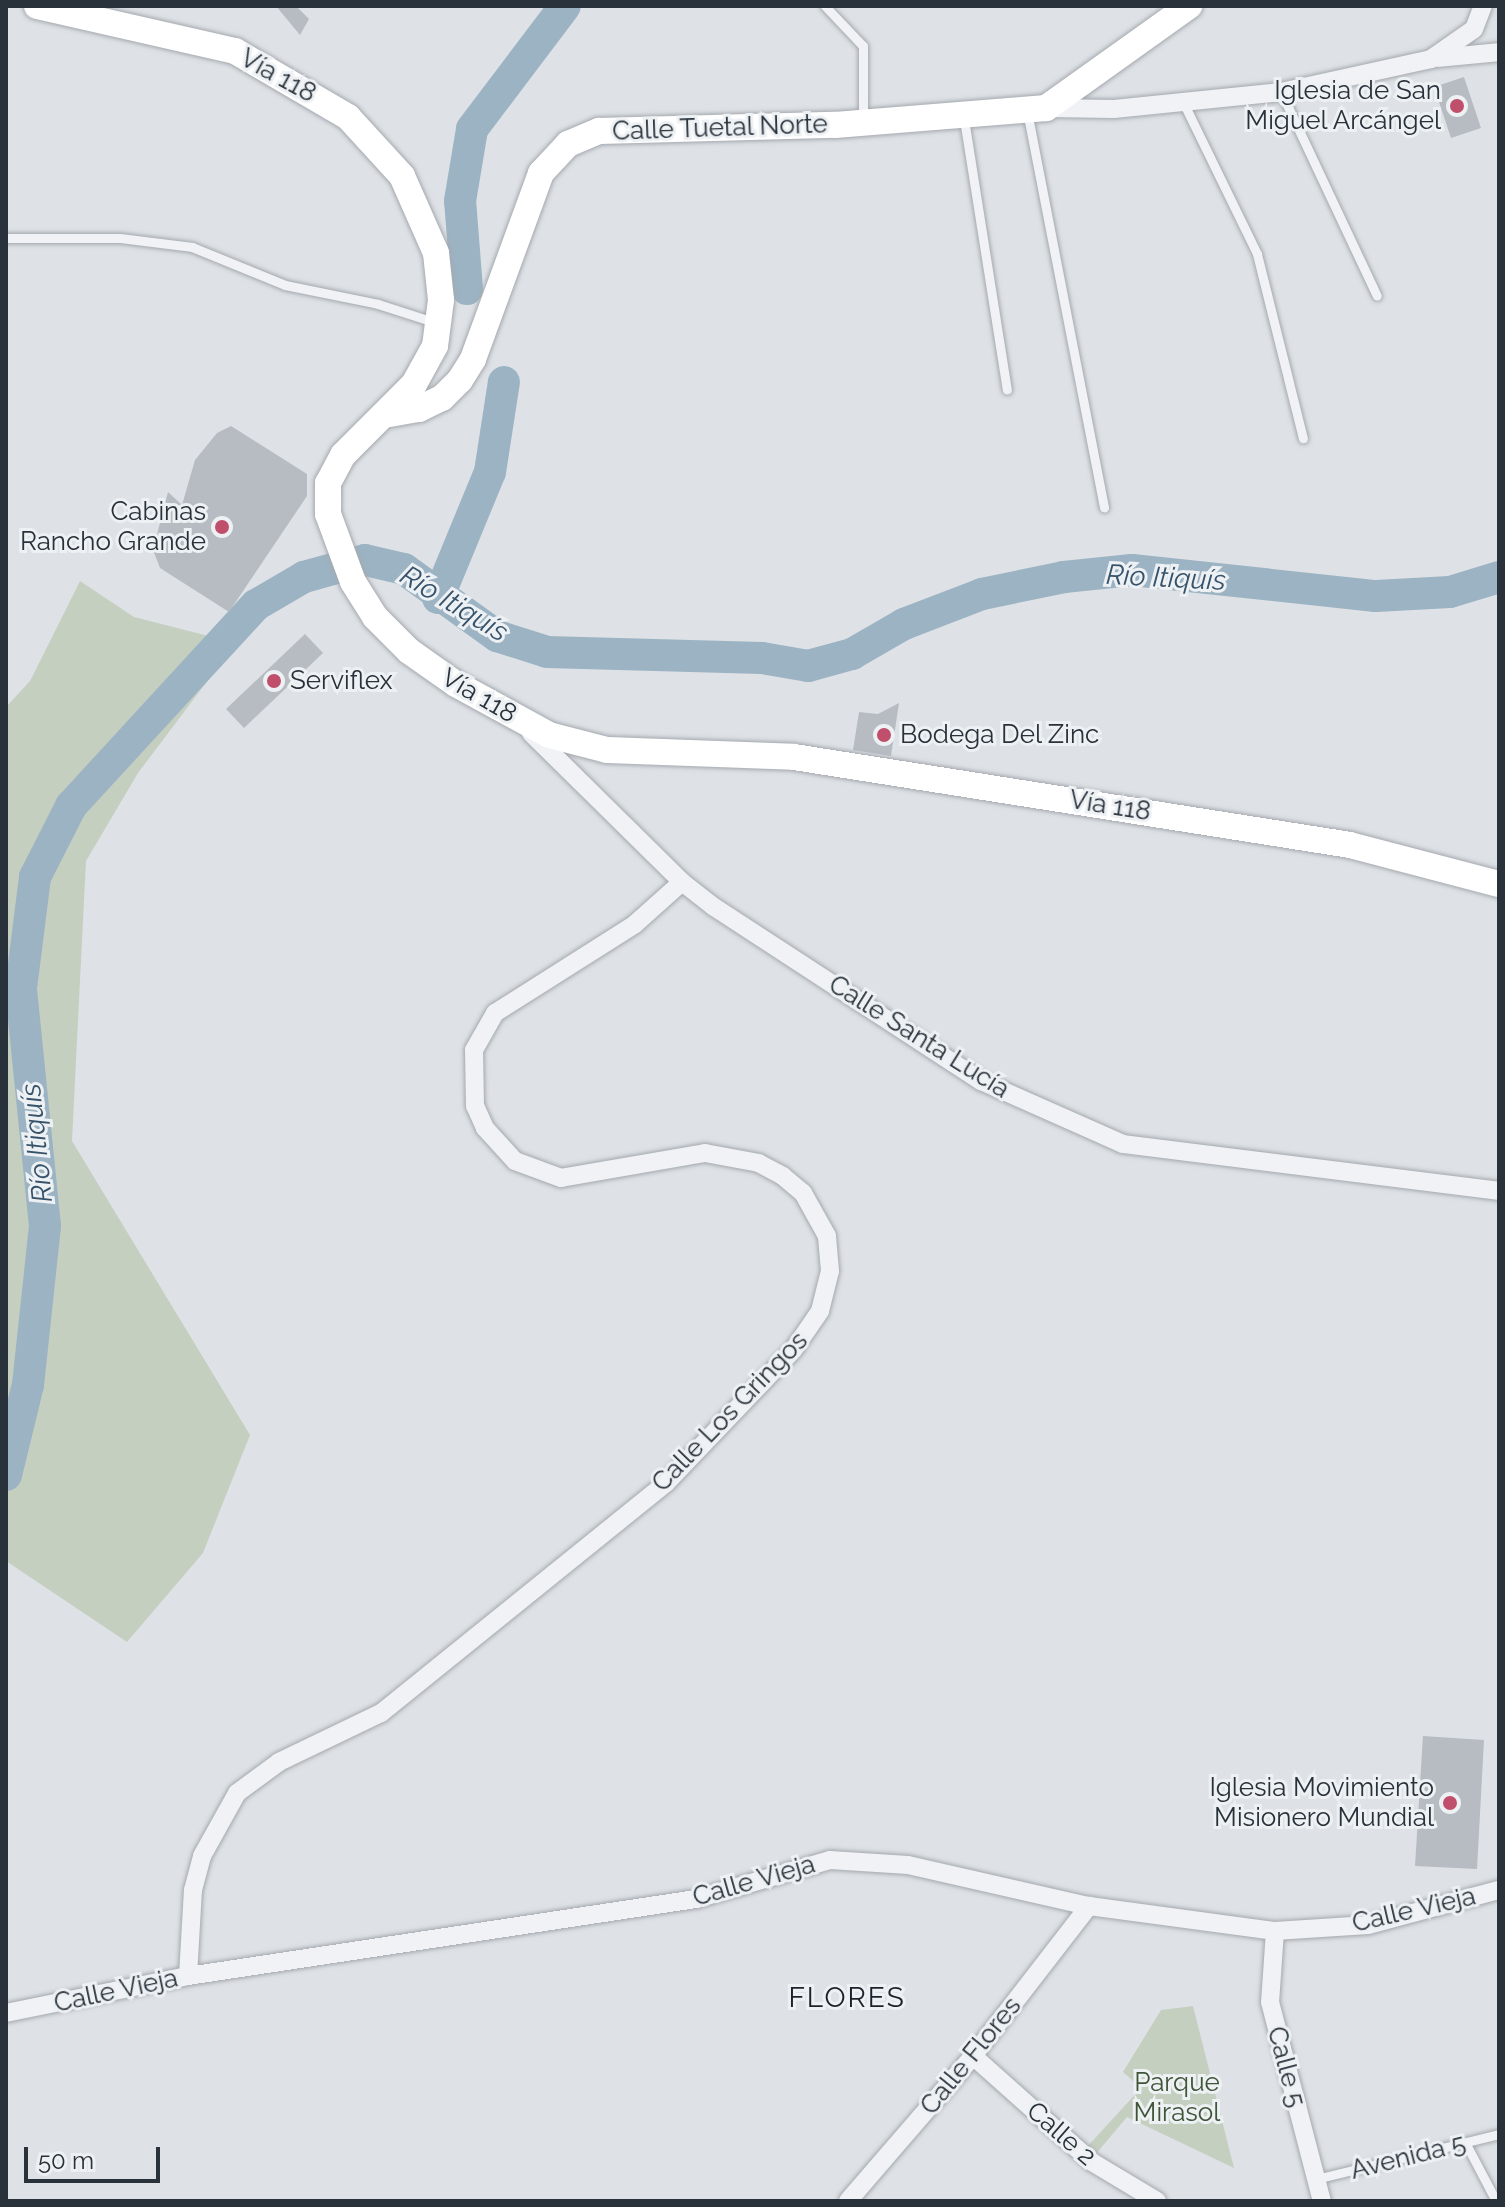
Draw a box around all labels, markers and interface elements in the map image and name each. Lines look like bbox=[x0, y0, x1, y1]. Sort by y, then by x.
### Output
street label: Vía 118 bbox=[235, 43, 321, 109]
place label: Iglesia de San Miguel Arcángel bbox=[1244, 75, 1441, 136]
marker: Iglesia de San Miguel Arcángel bbox=[1448, 97, 1466, 115]
street label: Calle Tuetal Norte bbox=[611, 109, 829, 147]
place label: Cabinas Rancho Grande bbox=[20, 496, 206, 558]
marker: Cabinas Rancho Grande bbox=[213, 518, 231, 536]
water label: Río Itiquís bbox=[1105, 558, 1227, 598]
water label: Río Itiquís bbox=[394, 559, 514, 649]
street label: Vía 118 bbox=[436, 662, 522, 730]
place label: Serviflex bbox=[290, 665, 393, 697]
marker: Serviflex bbox=[265, 672, 283, 690]
place label: Bodega Del Zinc bbox=[900, 719, 1100, 751]
marker: Bodega Del Zinc bbox=[875, 726, 893, 744]
street label: Vía 118 bbox=[1067, 784, 1153, 828]
street label: Calle Santa Lucía bbox=[823, 969, 1015, 1105]
water label: Río Itiquís bbox=[14, 1082, 60, 1204]
street label: Calle Los Gringos bbox=[646, 1326, 814, 1498]
place label: Iglesia Movimiento Misionero Mundial bbox=[1209, 1772, 1434, 1834]
marker: Iglesia Movimiento Misionero Mundial bbox=[1441, 1794, 1459, 1812]
street label: Calle Vieja bbox=[689, 1849, 819, 1913]
street label: Calle Vieja bbox=[1349, 1881, 1479, 1939]
street label: Calle Vieja bbox=[51, 1963, 181, 2019]
district label: FLORES bbox=[788, 1981, 906, 2015]
street label: Calle Flores bbox=[914, 1991, 1028, 2121]
street label: Calle 5 bbox=[1260, 2023, 1312, 2111]
park label: Parque Mirasol bbox=[1134, 2067, 1220, 2128]
street label: Calle 2 bbox=[1020, 2095, 1102, 2173]
street label: Avenida 5 bbox=[1347, 2128, 1469, 2186]
scale bar bbox=[28, 2131, 164, 2181]
text: 50 m bbox=[38, 2146, 94, 2175]

